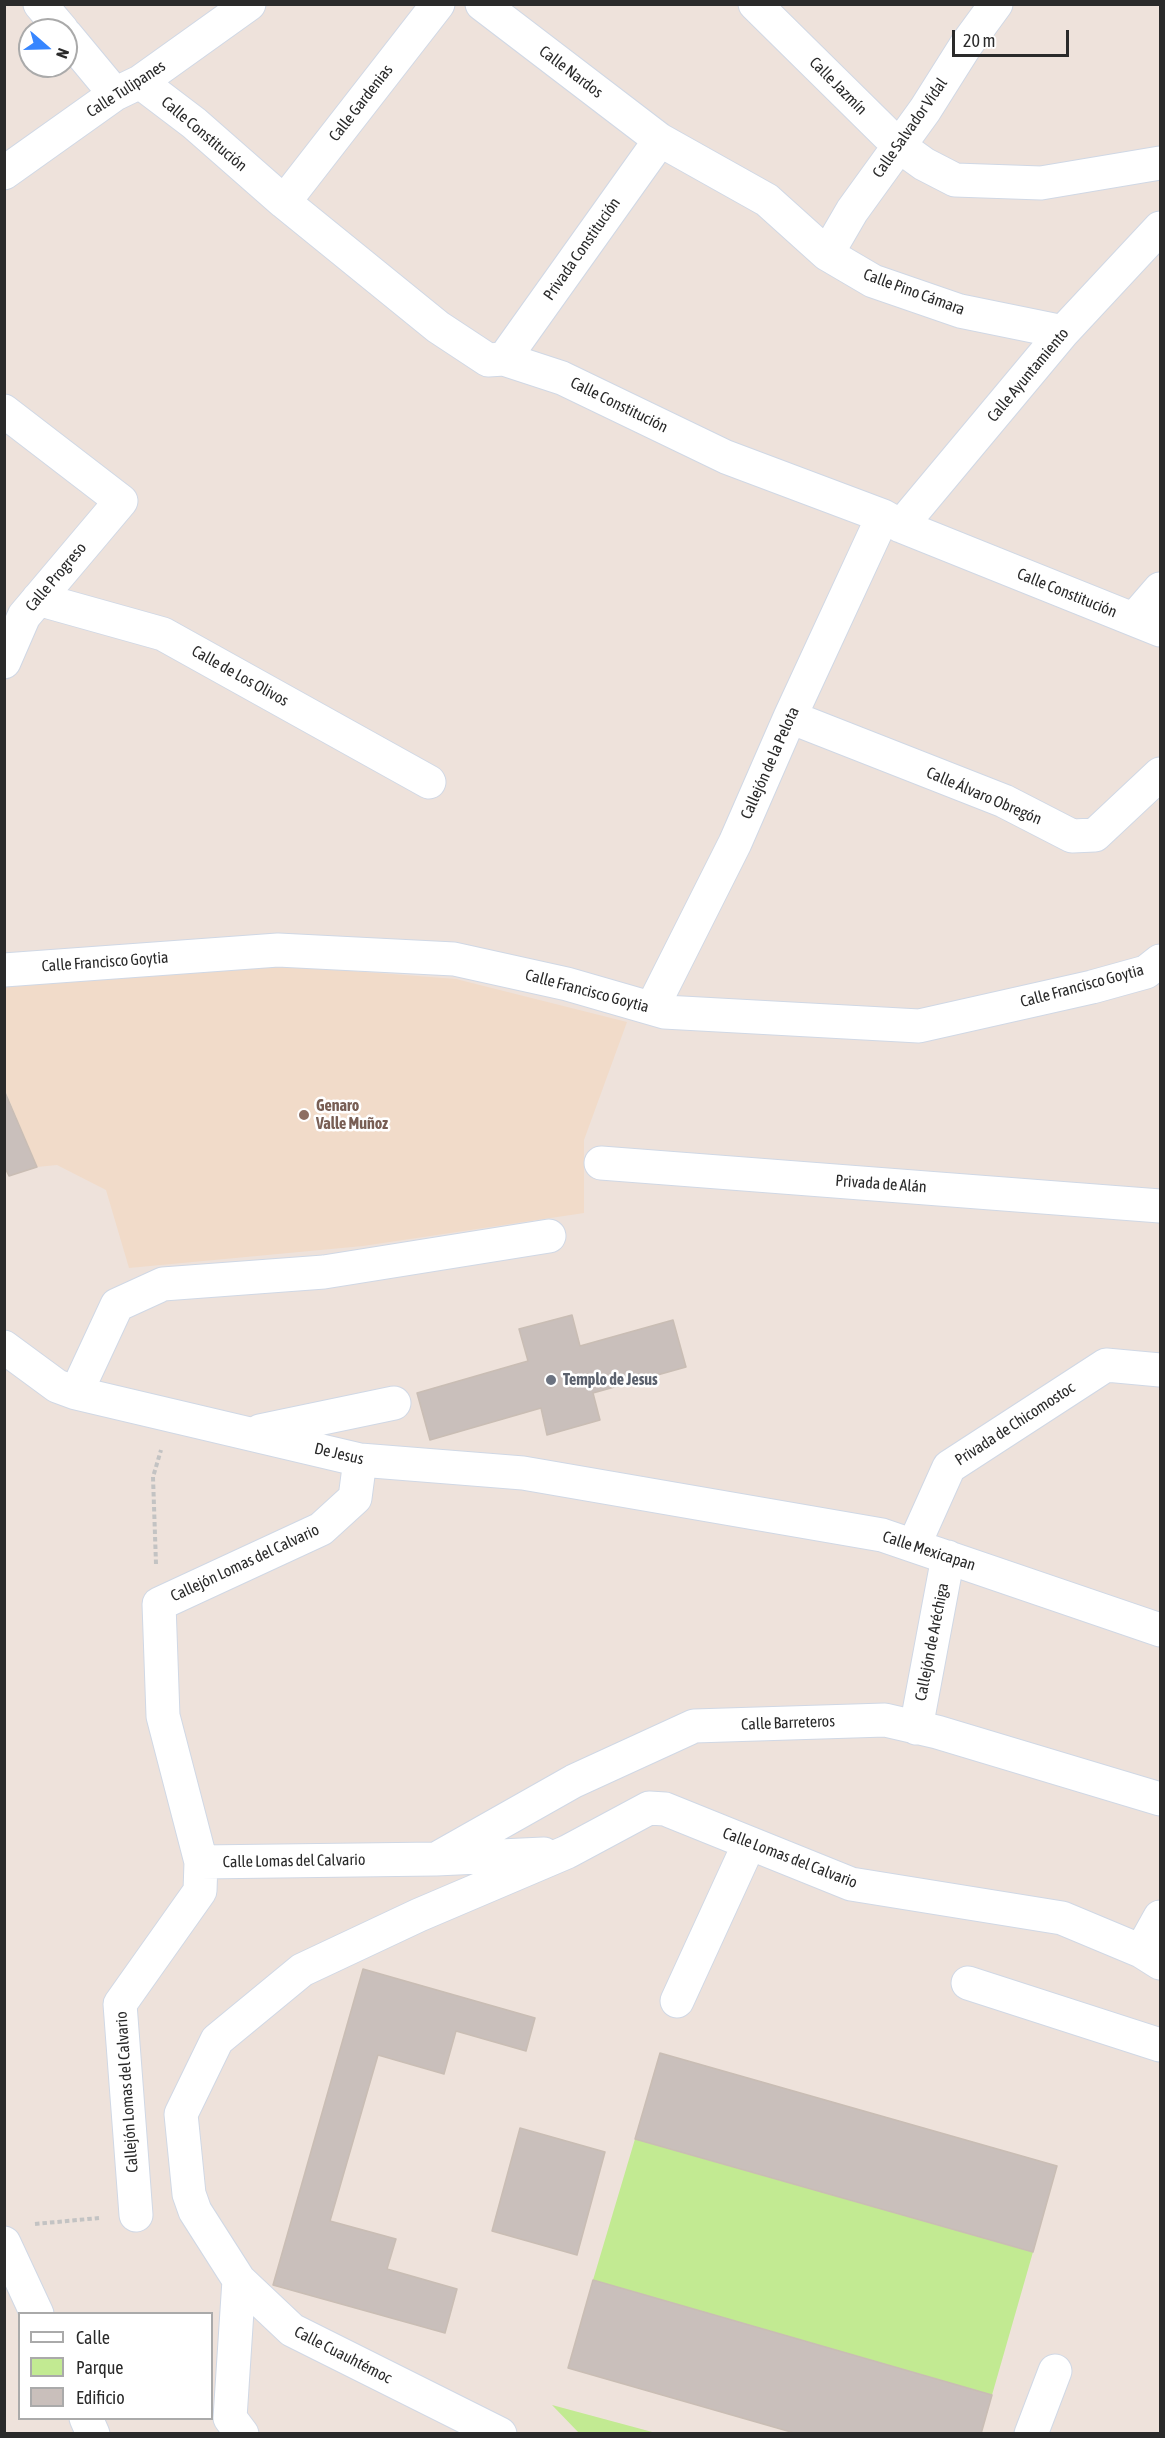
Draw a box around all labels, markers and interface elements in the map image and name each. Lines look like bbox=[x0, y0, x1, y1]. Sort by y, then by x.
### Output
north arrow bbox=[18, 18, 78, 78]
scale bar bbox=[955, 18, 1072, 56]
text: 20 m bbox=[963, 30, 995, 51]
street label: Calle Nardos bbox=[535, 42, 607, 102]
text: N bbox=[53, 46, 73, 61]
street label: Calle Jazmín bbox=[805, 53, 871, 119]
street label: Calle Tulipanes bbox=[83, 56, 169, 122]
street label: Calle Gardenias bbox=[325, 61, 397, 145]
street label: Calle Salvador Vidal bbox=[868, 74, 952, 182]
street label: Calle Constitución bbox=[157, 93, 251, 175]
street label: Privada Constitución bbox=[539, 194, 625, 304]
street label: Calle Pino Cámara bbox=[861, 265, 967, 319]
street label: Calle Ayuntamiento bbox=[983, 324, 1073, 426]
street label: Calle Constitución bbox=[567, 373, 671, 437]
street label: Calle Progreso bbox=[21, 538, 91, 616]
street label: Calle Constitución bbox=[1014, 564, 1120, 622]
street label: Calle de Los Olivos bbox=[188, 641, 292, 711]
street label: Callejón de la Pelota bbox=[737, 704, 803, 822]
street label: Calle Álvaro Obregón bbox=[923, 763, 1045, 829]
street label: Calle Francisco Goytia bbox=[41, 948, 169, 976]
street label: Calle Francisco Goytia bbox=[1018, 960, 1146, 1012]
street label: Calle Francisco Goytia bbox=[523, 965, 651, 1017]
place label: Genaro Valle Muñoz bbox=[316, 1096, 388, 1134]
marker: Genaro Valle Muñoz bbox=[297, 1108, 311, 1122]
street label: Privada de Alán bbox=[835, 1171, 927, 1197]
place label: Templo de Jesus bbox=[563, 1370, 658, 1390]
marker: Templo de Jesus bbox=[544, 1373, 558, 1387]
street label: Privada de Chicomostoc bbox=[951, 1378, 1079, 1470]
street label: De Jesus bbox=[313, 1439, 365, 1469]
street label: Callejón Lomas del Calvario bbox=[168, 1520, 322, 1606]
street label: Calle Mexicapan bbox=[880, 1527, 978, 1575]
street label: Callejón de Aréchiga bbox=[911, 1582, 953, 1702]
street label: Calle Barreteros bbox=[741, 1712, 835, 1734]
street label: Calle Lomas del Calvario bbox=[720, 1823, 860, 1893]
street label: Calle Lomas del Calvario bbox=[222, 1850, 366, 1872]
street label: Callejón Lomas del Calvario bbox=[112, 2011, 142, 2173]
legend bbox=[18, 2312, 213, 2420]
street label: Calle Cuauhtémoc bbox=[291, 2322, 395, 2388]
text: Calle bbox=[76, 2327, 110, 2348]
text: Parque bbox=[76, 2357, 124, 2378]
text: Edificio bbox=[76, 2387, 125, 2408]

